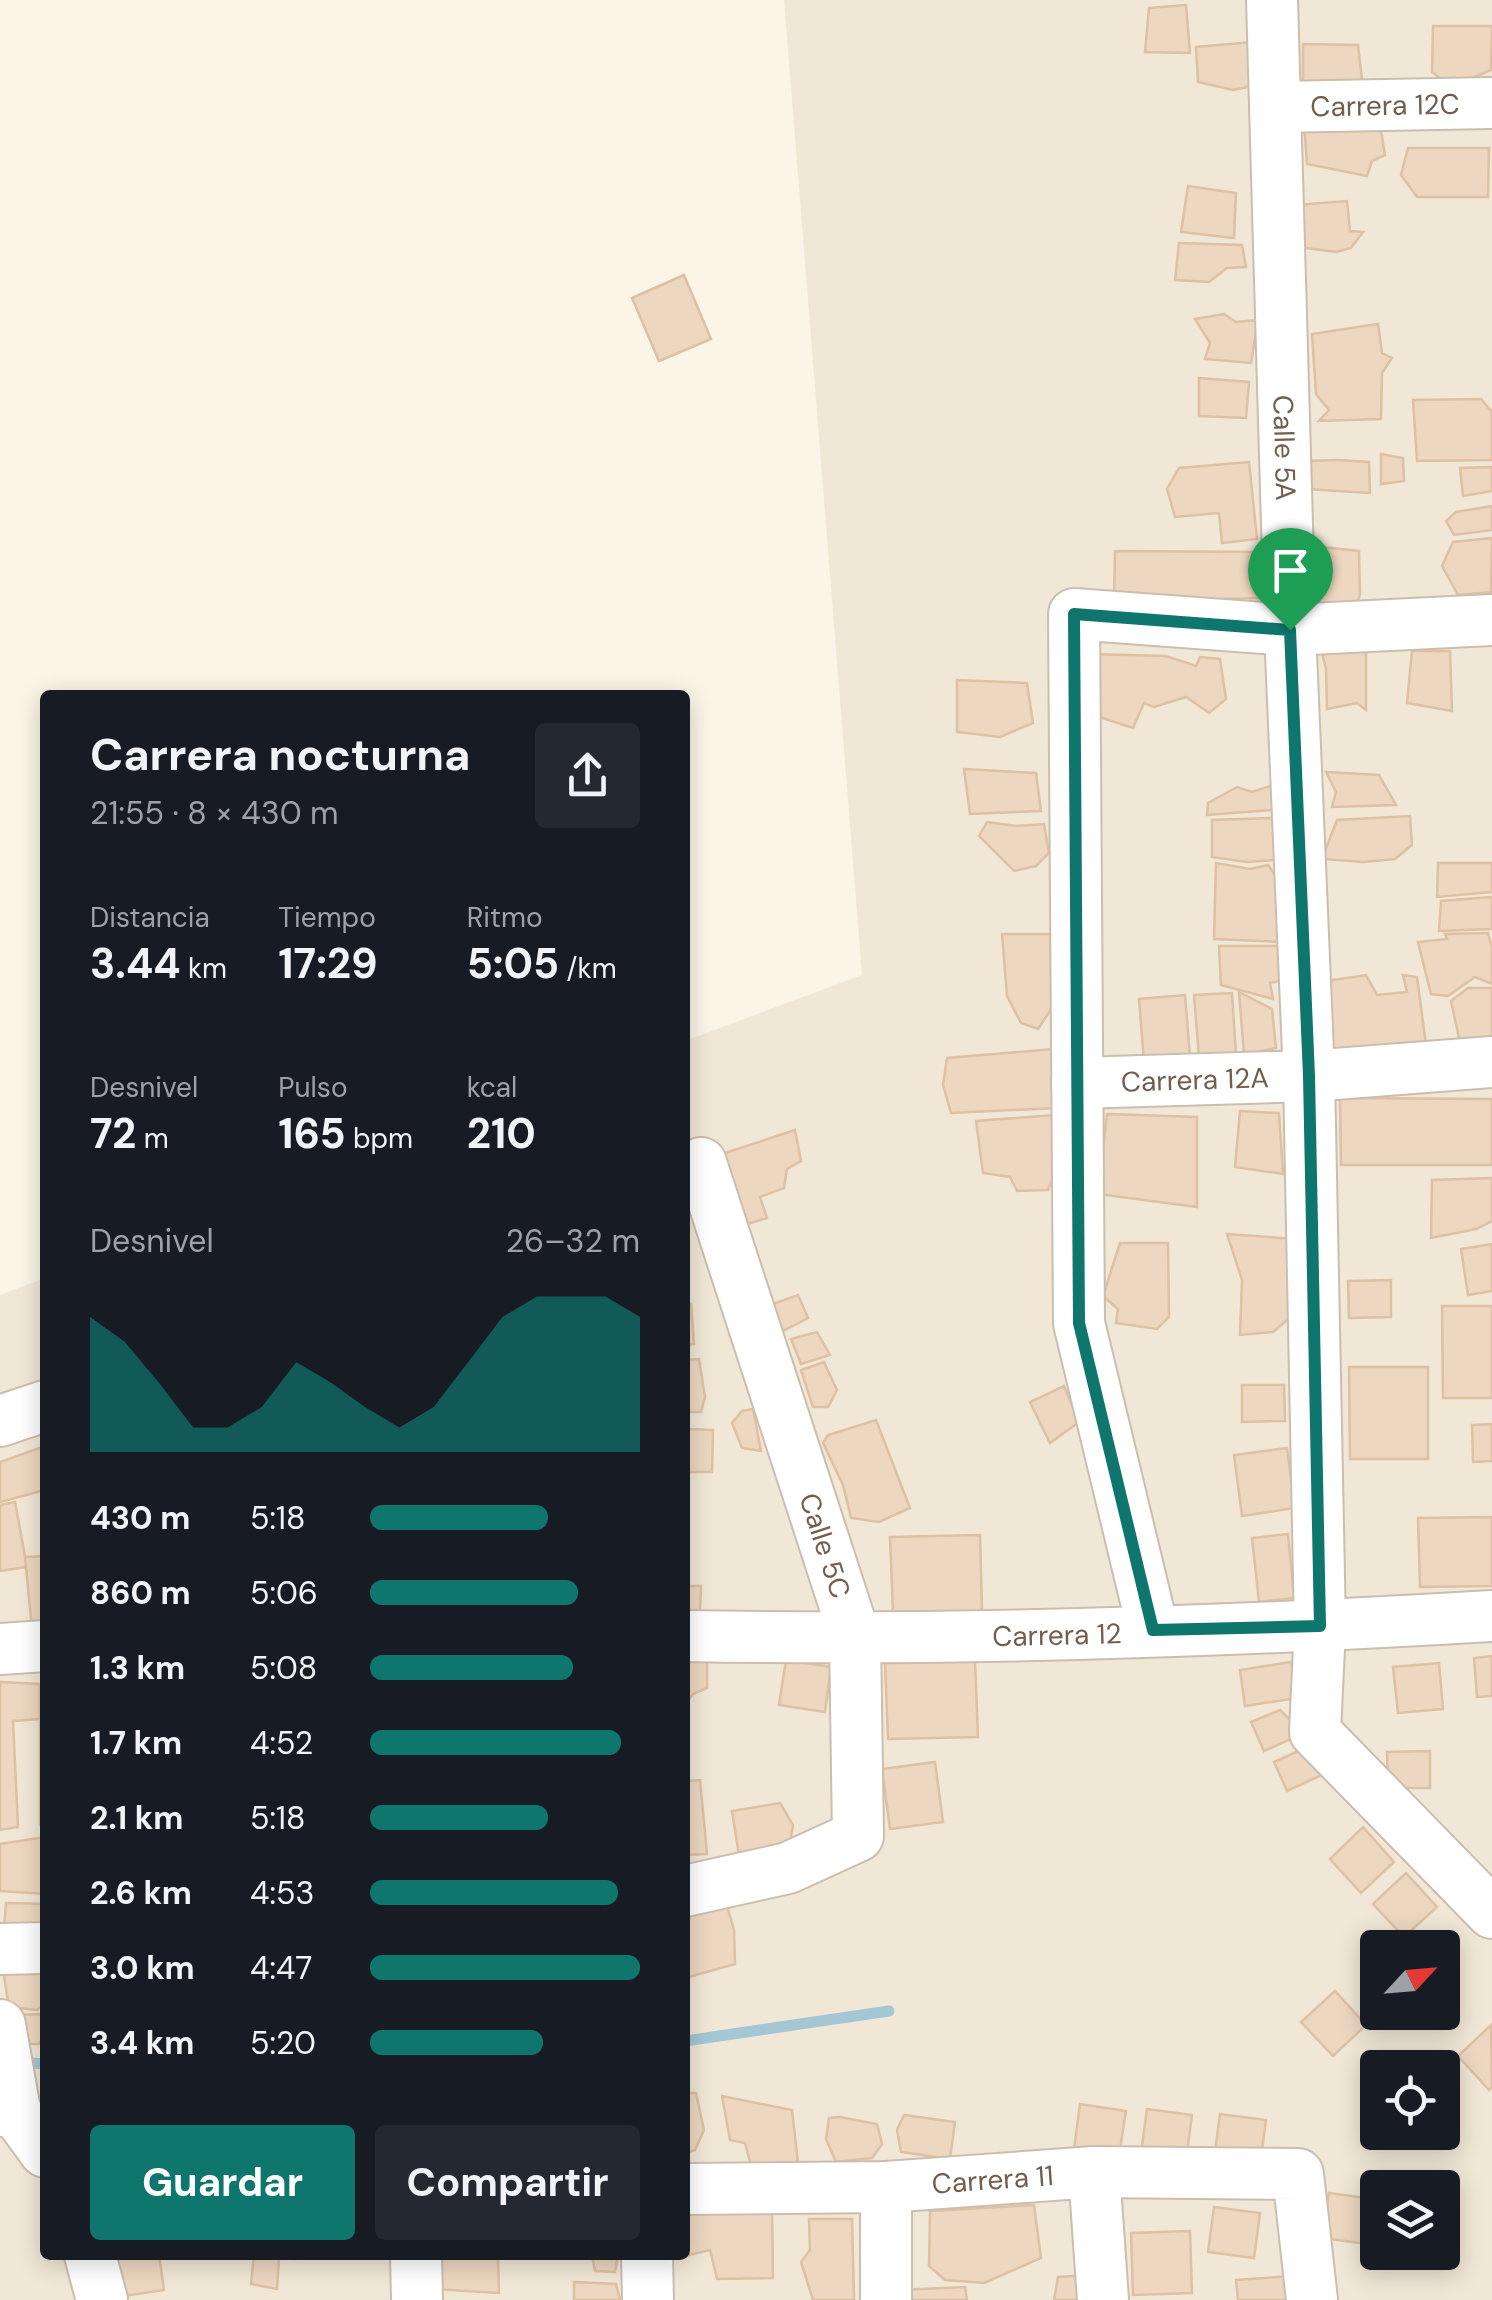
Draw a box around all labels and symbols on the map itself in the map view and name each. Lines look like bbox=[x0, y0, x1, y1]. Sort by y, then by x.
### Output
street label: Carrera 12C bbox=[1310, 86, 1460, 125]
street label: Calle 5A bbox=[1264, 394, 1304, 501]
pin bbox=[1248, 528, 1333, 631]
street label: Carrera 12A bbox=[1120, 1059, 1269, 1101]
street label: Calle 5C bbox=[790, 1488, 859, 1603]
street label: Carrera 12 bbox=[992, 1615, 1122, 1655]
north arrow bbox=[1360, 1930, 1460, 2030]
street label: Carrera 11 bbox=[931, 2157, 1055, 2203]

